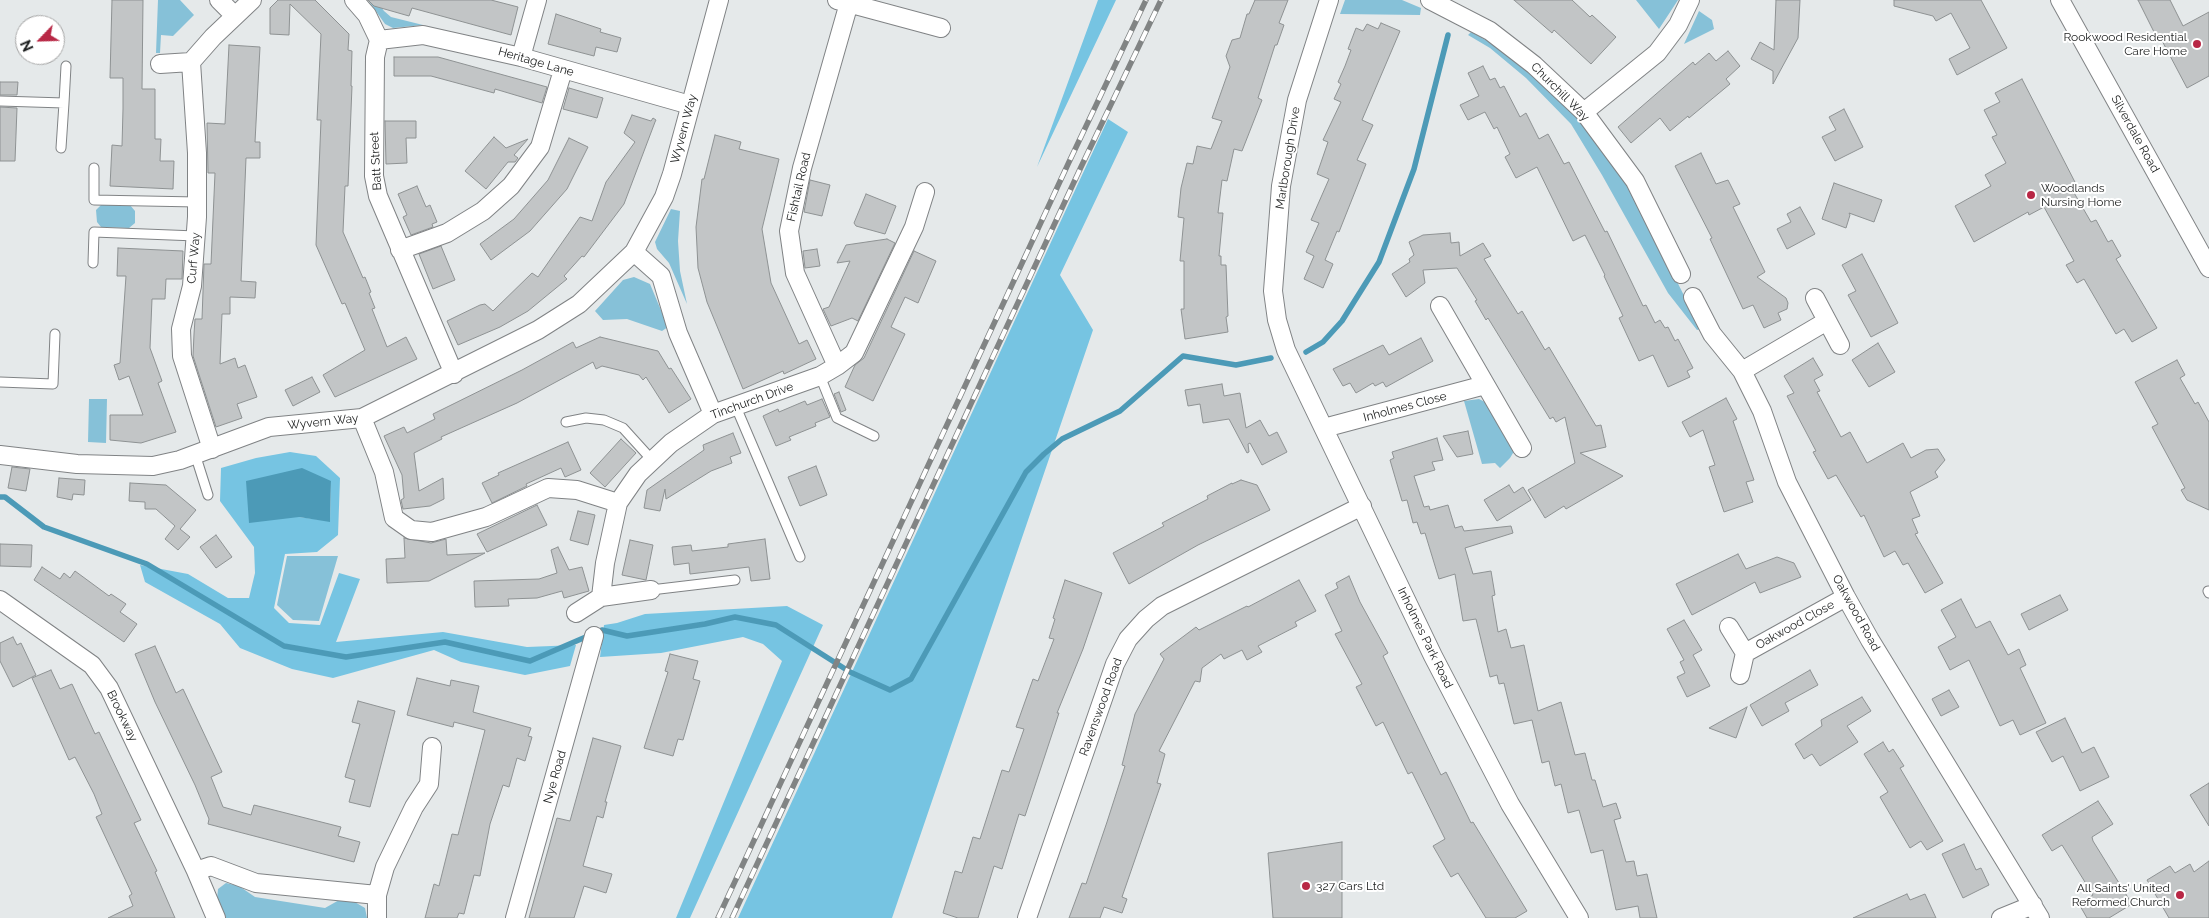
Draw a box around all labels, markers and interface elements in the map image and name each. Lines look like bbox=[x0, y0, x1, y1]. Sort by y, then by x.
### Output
north arrow bbox=[15, 15, 65, 65]
place label: Rookwood Residential Care Home bbox=[2063, 30, 2187, 58]
text: N bbox=[18, 38, 37, 54]
marker: Rookwood Residential Care Home bbox=[2191, 38, 2203, 50]
street label: Heritage Lane bbox=[496, 44, 576, 80]
street label: Churchill Way bbox=[1528, 60, 1592, 124]
street label: Wyvern Way bbox=[668, 93, 700, 165]
street label: Silverdale Road bbox=[2108, 93, 2162, 175]
street label: Marlborough Drive bbox=[1273, 106, 1303, 210]
street label: Batt Street bbox=[367, 131, 385, 191]
street label: Fishtail Road bbox=[784, 151, 814, 223]
place label: Woodlands Nursing Home bbox=[2041, 181, 2121, 209]
marker: Woodlands Nursing Home bbox=[2025, 189, 2037, 201]
street label: Curf Way bbox=[185, 232, 203, 284]
street label: Tinchurch Drive bbox=[709, 379, 795, 423]
street label: Inholmes Close bbox=[1362, 389, 1448, 425]
street label: Wyvern Way bbox=[287, 411, 359, 433]
street label: Oakwood Road bbox=[1829, 572, 1883, 654]
street label: Inholmes Park Road bbox=[1394, 585, 1456, 691]
street label: Oakwood Close bbox=[1753, 597, 1837, 653]
street label: Ravenswood Road bbox=[1077, 656, 1125, 758]
street label: Brookway bbox=[103, 688, 141, 744]
street label: Nye Road bbox=[541, 749, 569, 805]
place label: 327 Cars Ltd bbox=[1316, 879, 1384, 893]
marker: 327 Cars Ltd bbox=[1300, 880, 1312, 892]
place label: All Saints' United Reformed Church bbox=[2072, 881, 2170, 909]
marker: All Saints' United Reformed Church bbox=[2174, 889, 2186, 901]

